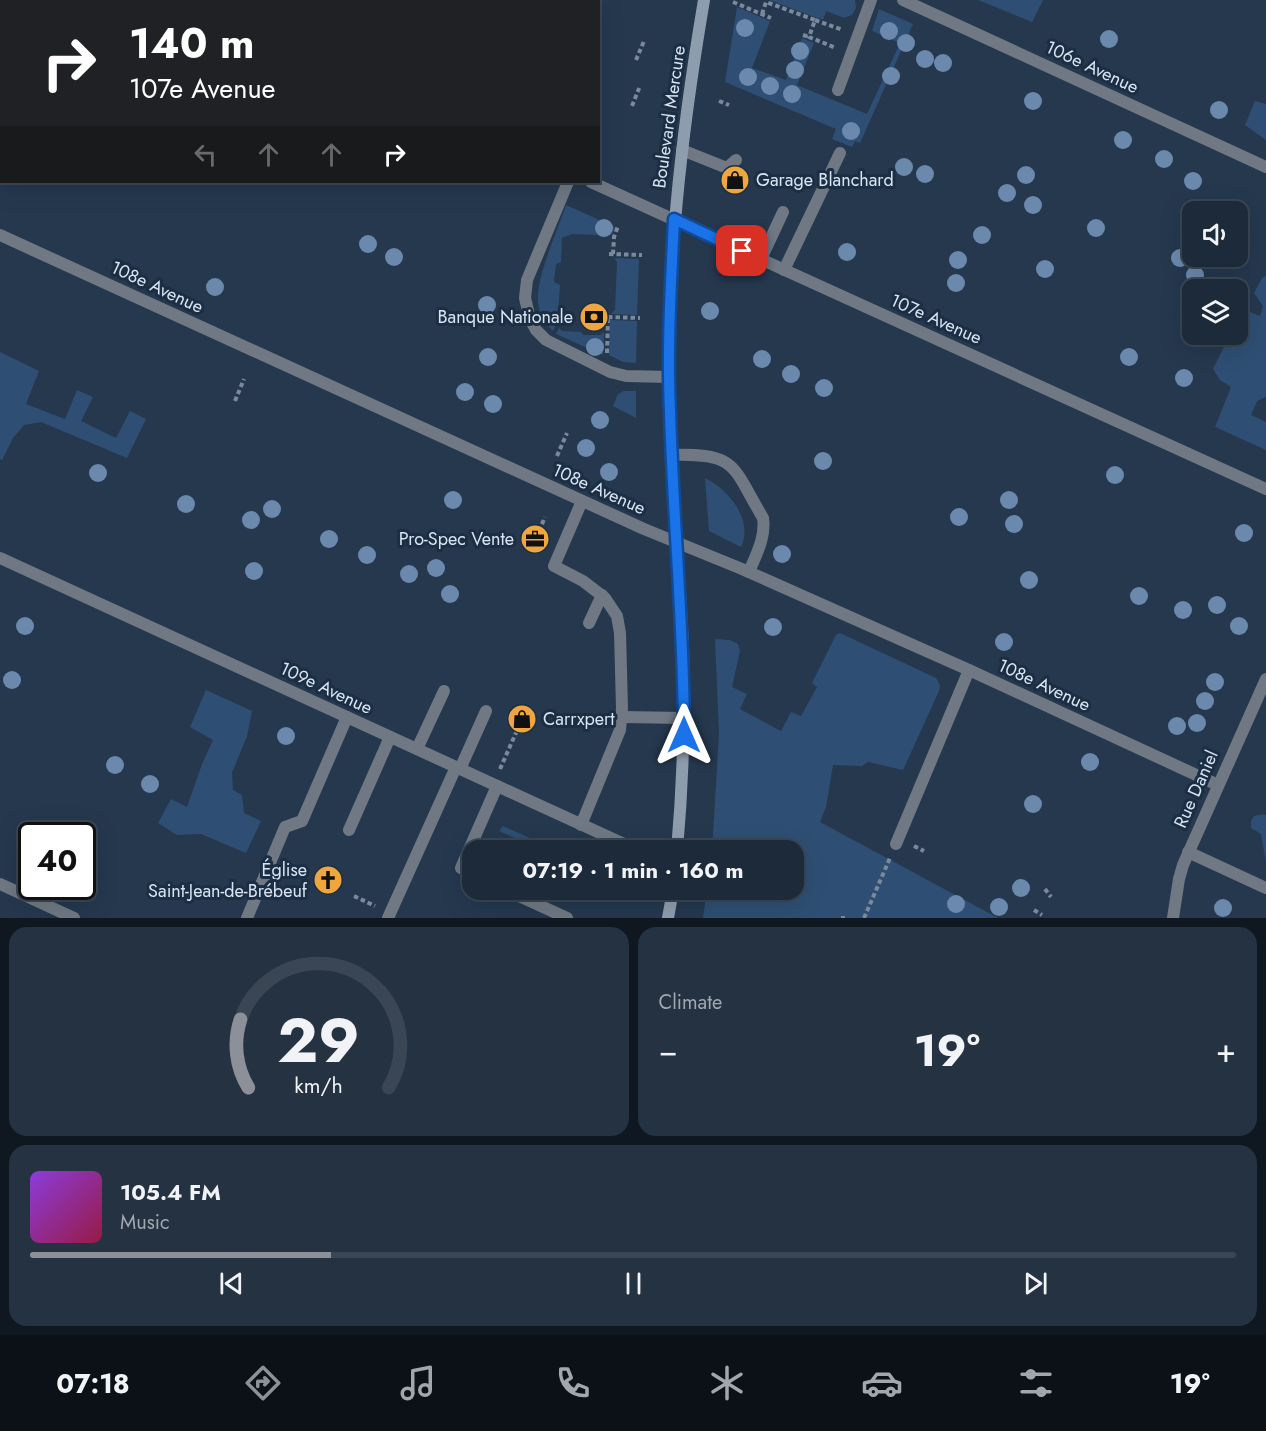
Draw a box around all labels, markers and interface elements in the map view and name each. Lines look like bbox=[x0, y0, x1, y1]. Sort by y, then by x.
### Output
text: 140 m bbox=[129, 13, 255, 74]
icon: right bbox=[30, 24, 108, 102]
street label: 106e Avenue bbox=[1041, 34, 1143, 100]
street label: Boulevard Mercure bbox=[646, 44, 692, 190]
text: 107e Avenue bbox=[129, 69, 275, 108]
icon: left bbox=[189, 138, 222, 171]
icon: ahead bbox=[252, 138, 285, 171]
icon: ahead bbox=[315, 138, 348, 171]
icon: right bbox=[378, 138, 411, 171]
shop icon: Garage Blanchard bbox=[719, 164, 751, 196]
place label: Garage Blanchard bbox=[756, 167, 894, 193]
map controls bbox=[1182, 201, 1248, 345]
button: sound bbox=[1182, 201, 1248, 267]
pin bbox=[716, 225, 767, 276]
icon: arrive bbox=[725, 234, 758, 267]
street label: 108e Avenue bbox=[106, 254, 208, 320]
button: layers bbox=[1182, 279, 1248, 345]
street label: 107e Avenue bbox=[886, 287, 986, 351]
bank icon: Banque Nationale bbox=[578, 301, 610, 333]
place label: Banque Nationale bbox=[438, 304, 573, 330]
street label: 108e Avenue bbox=[548, 457, 650, 521]
office icon: Pro-Spec Vente bbox=[519, 523, 551, 555]
place label: Pro-Spec Vente bbox=[399, 526, 514, 552]
street label: 108e Avenue bbox=[993, 652, 1095, 718]
street label: 109e Avenue bbox=[275, 655, 377, 721]
shop icon: Carrxpert bbox=[506, 703, 538, 735]
position arrow bbox=[652, 703, 716, 767]
place label: Carrxpert bbox=[543, 706, 615, 732]
street label: Rue Daniel bbox=[1167, 746, 1225, 832]
speed limit sign: 40 bbox=[18, 822, 96, 900]
text: 07:19 · 1 min · 160 m bbox=[522, 854, 744, 886]
place label: Église Saint-Jean-de-Brébeuf bbox=[148, 857, 308, 904]
church icon: Église Saint-Jean-de-Brébeuf bbox=[312, 864, 344, 896]
text: Climate bbox=[659, 988, 722, 1017]
text: 29 bbox=[277, 995, 360, 1085]
text: 19° bbox=[914, 1018, 980, 1083]
text: − bbox=[659, 1027, 678, 1074]
text: + bbox=[1216, 1027, 1236, 1074]
text: km/h bbox=[295, 1071, 343, 1102]
text: 105.4 FM bbox=[120, 1176, 221, 1208]
text: Music bbox=[120, 1208, 170, 1237]
icon: previous bbox=[215, 1267, 248, 1300]
icon: pause bbox=[617, 1267, 650, 1300]
icon: next bbox=[1019, 1267, 1052, 1300]
icon: directions bbox=[242, 1362, 284, 1404]
icon: music bbox=[397, 1362, 439, 1404]
icon: phone bbox=[552, 1362, 594, 1404]
icon: climate bbox=[706, 1362, 748, 1404]
icon: car bbox=[861, 1362, 903, 1404]
icon: filters bbox=[1015, 1362, 1057, 1404]
text: 07:18 bbox=[56, 1364, 130, 1403]
text: 19° bbox=[1170, 1364, 1210, 1403]

